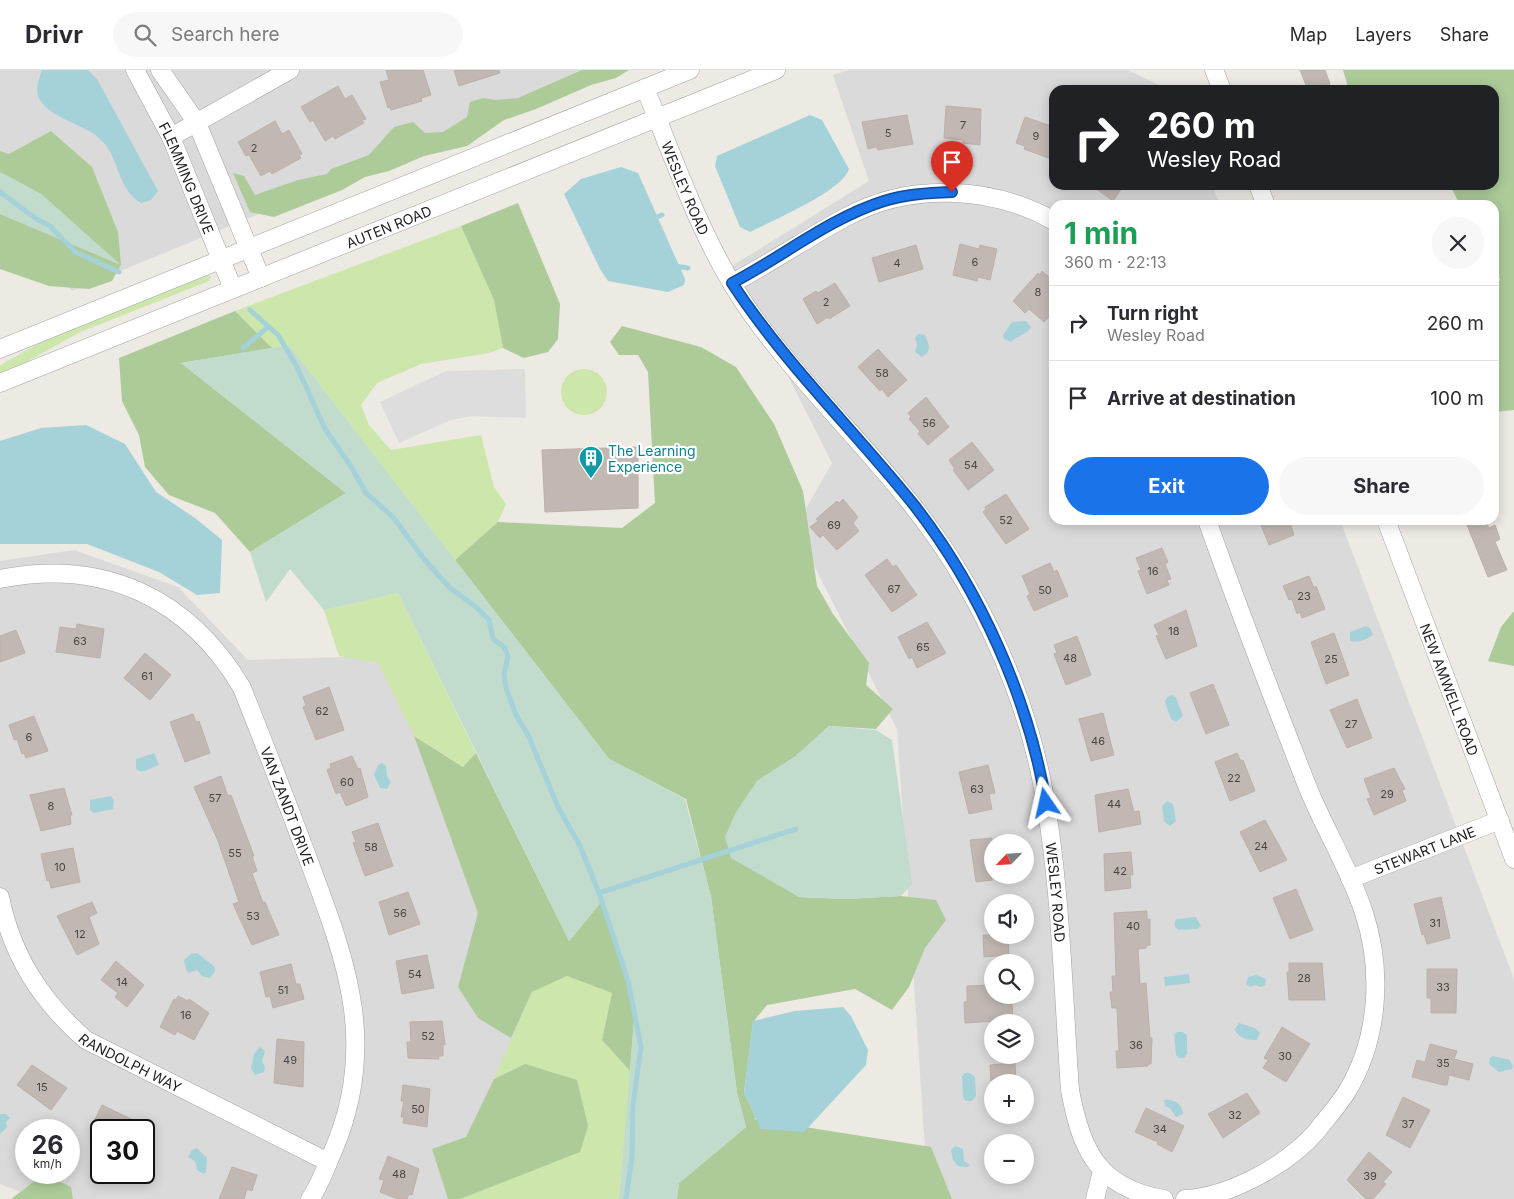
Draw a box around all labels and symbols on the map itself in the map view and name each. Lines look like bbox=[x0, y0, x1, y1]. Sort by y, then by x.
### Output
house number: 7 bbox=[960, 118, 966, 132]
street label: FLEMMING DRIVE bbox=[156, 119, 218, 236]
house number: 5 bbox=[885, 126, 892, 140]
house number: 9 bbox=[1033, 129, 1040, 143]
street label: WESLEY ROAD bbox=[659, 139, 713, 238]
house number: 2 bbox=[251, 141, 257, 155]
pin bbox=[931, 141, 973, 192]
street label: AUTEN ROAD bbox=[343, 201, 434, 251]
house number: 6 bbox=[972, 255, 979, 269]
house number: 4 bbox=[893, 256, 901, 270]
house number: 8 bbox=[1035, 285, 1042, 299]
house number: 2 bbox=[823, 295, 829, 309]
house number: 58 bbox=[875, 366, 889, 380]
house number: 56 bbox=[922, 416, 936, 430]
place label: The Learning Experience bbox=[608, 442, 696, 475]
building icon: The Learning Experience bbox=[578, 445, 604, 479]
house number: 54 bbox=[964, 458, 978, 472]
house number: 52 bbox=[999, 513, 1013, 527]
house number: 69 bbox=[827, 518, 841, 532]
house number: 16 bbox=[1147, 564, 1159, 578]
house number: 67 bbox=[887, 582, 901, 596]
house number: 50 bbox=[1038, 583, 1052, 597]
house number: 23 bbox=[1297, 589, 1311, 603]
street label: NEW AMWELL ROAD bbox=[1417, 621, 1483, 758]
house number: 18 bbox=[1168, 624, 1180, 638]
house number: 63 bbox=[73, 634, 87, 648]
house number: 65 bbox=[916, 640, 930, 654]
house number: 48 bbox=[1063, 651, 1077, 665]
house number: 25 bbox=[1324, 652, 1338, 666]
house number: 61 bbox=[141, 669, 153, 683]
house number: 62 bbox=[315, 704, 329, 718]
house number: 27 bbox=[1345, 717, 1357, 731]
house number: 6 bbox=[26, 730, 33, 744]
house number: 46 bbox=[1091, 734, 1105, 748]
street label: VAN ZANDT DRIVE bbox=[258, 744, 318, 868]
house number: 22 bbox=[1227, 771, 1241, 785]
house number: 60 bbox=[340, 775, 354, 789]
position arrow bbox=[1019, 776, 1071, 828]
house number: 63 bbox=[970, 782, 984, 796]
house number: 29 bbox=[1380, 787, 1394, 801]
house number: 57 bbox=[209, 791, 221, 805]
house number: 44 bbox=[1107, 797, 1121, 811]
house number: 8 bbox=[48, 799, 55, 813]
street label: STEWART LANE bbox=[1371, 822, 1478, 877]
north arrow bbox=[984, 834, 1034, 884]
house number: 24 bbox=[1254, 839, 1268, 853]
house number: 58 bbox=[364, 840, 378, 854]
street label: WESLEY ROAD bbox=[1043, 841, 1069, 943]
house number: 55 bbox=[228, 846, 242, 860]
house number: 10 bbox=[54, 860, 66, 874]
house number: 42 bbox=[1113, 864, 1127, 878]
house number: 56 bbox=[393, 906, 407, 920]
house number: 53 bbox=[246, 909, 260, 923]
house number: 31 bbox=[1429, 916, 1441, 930]
house number: 40 bbox=[1126, 919, 1140, 933]
house number: 12 bbox=[74, 927, 86, 941]
house number: 54 bbox=[408, 967, 422, 981]
house number: 28 bbox=[1297, 971, 1311, 985]
house number: 14 bbox=[116, 975, 128, 989]
house number: 33 bbox=[1436, 980, 1450, 994]
house number: 51 bbox=[277, 983, 289, 997]
house number: 16 bbox=[180, 1008, 192, 1022]
street label: RANDOLPH WAY bbox=[76, 1029, 185, 1096]
house number: 52 bbox=[421, 1029, 435, 1043]
house number: 36 bbox=[1129, 1038, 1143, 1052]
house number: 30 bbox=[1278, 1049, 1292, 1063]
house number: 49 bbox=[283, 1053, 297, 1067]
house number: 35 bbox=[1436, 1056, 1450, 1070]
house number: 15 bbox=[36, 1080, 48, 1094]
house number: 50 bbox=[411, 1102, 425, 1116]
house number: 32 bbox=[1228, 1108, 1242, 1122]
house number: 37 bbox=[1401, 1117, 1415, 1131]
speed limit sign: 30 bbox=[90, 1119, 155, 1184]
house number: 34 bbox=[1153, 1122, 1167, 1136]
house number: 48 bbox=[392, 1167, 406, 1181]
house number: 39 bbox=[1363, 1169, 1377, 1183]

